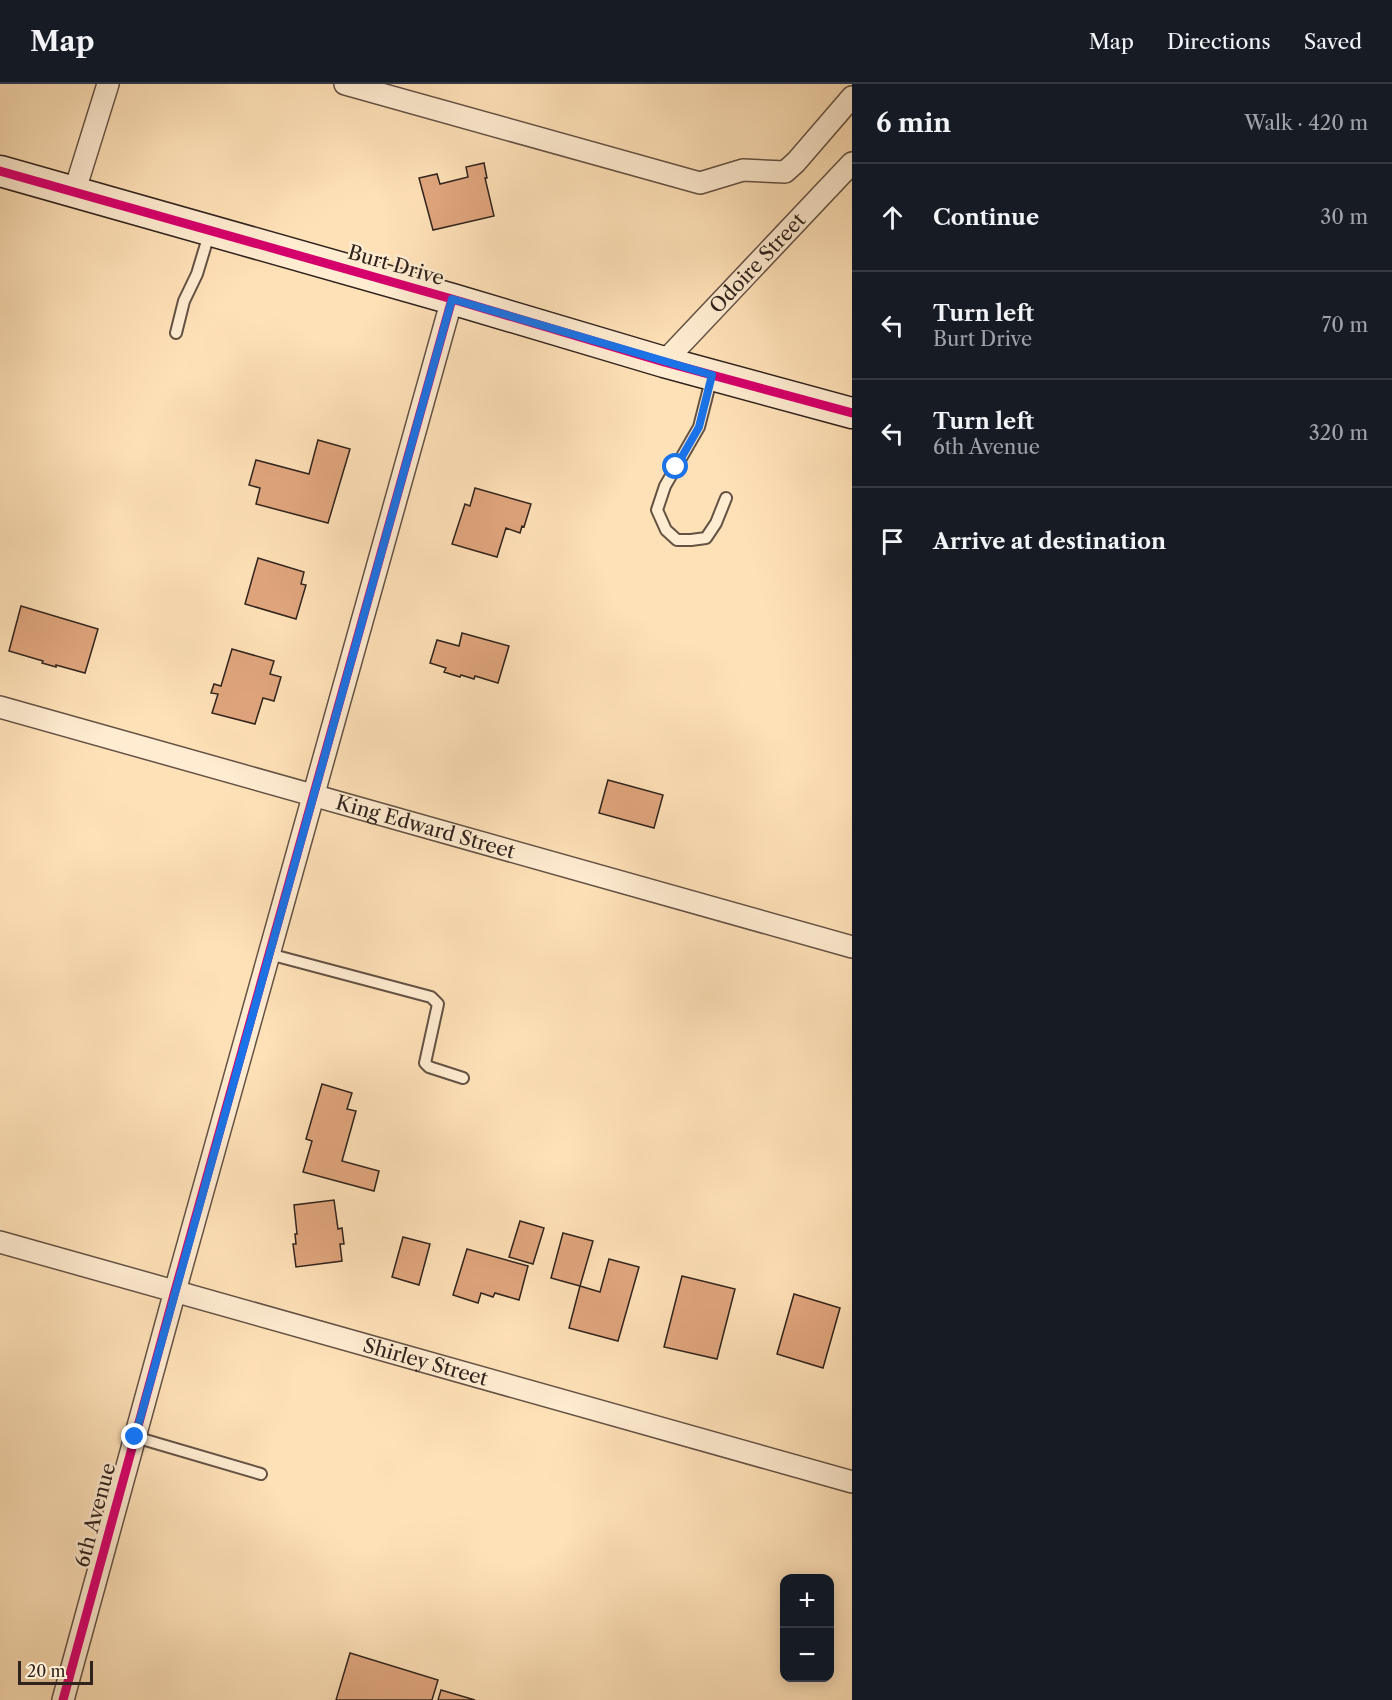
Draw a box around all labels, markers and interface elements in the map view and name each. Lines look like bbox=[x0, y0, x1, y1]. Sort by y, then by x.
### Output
text: Map bbox=[30, 24, 94, 58]
text: Map bbox=[1089, 29, 1134, 54]
text: Directions bbox=[1167, 29, 1271, 54]
text: Saved bbox=[1304, 29, 1362, 54]
text: 6 min bbox=[876, 107, 951, 139]
text: Walk · 420 m bbox=[1244, 111, 1368, 135]
icon: ahead bbox=[876, 201, 909, 234]
text: Continue bbox=[933, 204, 1039, 231]
text: 30 m bbox=[1320, 205, 1368, 229]
street label: Odoire Street bbox=[705, 208, 810, 318]
street label: Burt Drive bbox=[345, 240, 447, 290]
text: Turn left bbox=[933, 300, 1034, 327]
icon: left bbox=[876, 309, 909, 342]
text: 70 m bbox=[1322, 313, 1368, 337]
text: Burt Drive bbox=[933, 327, 1032, 351]
text: Turn left bbox=[933, 408, 1034, 435]
icon: left bbox=[876, 417, 909, 450]
text: 320 m bbox=[1309, 421, 1368, 445]
text: 6th Avenue bbox=[933, 435, 1040, 459]
route start bbox=[662, 453, 688, 479]
icon: arrive bbox=[876, 525, 909, 558]
text: Arrive at destination bbox=[933, 528, 1166, 555]
street label: King Edward Street bbox=[333, 790, 518, 863]
street label: Shirley Street bbox=[360, 1333, 490, 1391]
route end bbox=[121, 1423, 147, 1449]
street label: 6th Avenue bbox=[70, 1460, 120, 1570]
map controls bbox=[780, 1574, 834, 1682]
button: + bbox=[780, 1574, 834, 1628]
button: − bbox=[780, 1628, 834, 1682]
scale bar bbox=[18, 1658, 93, 1686]
text: 20 m bbox=[27, 1661, 66, 1681]

